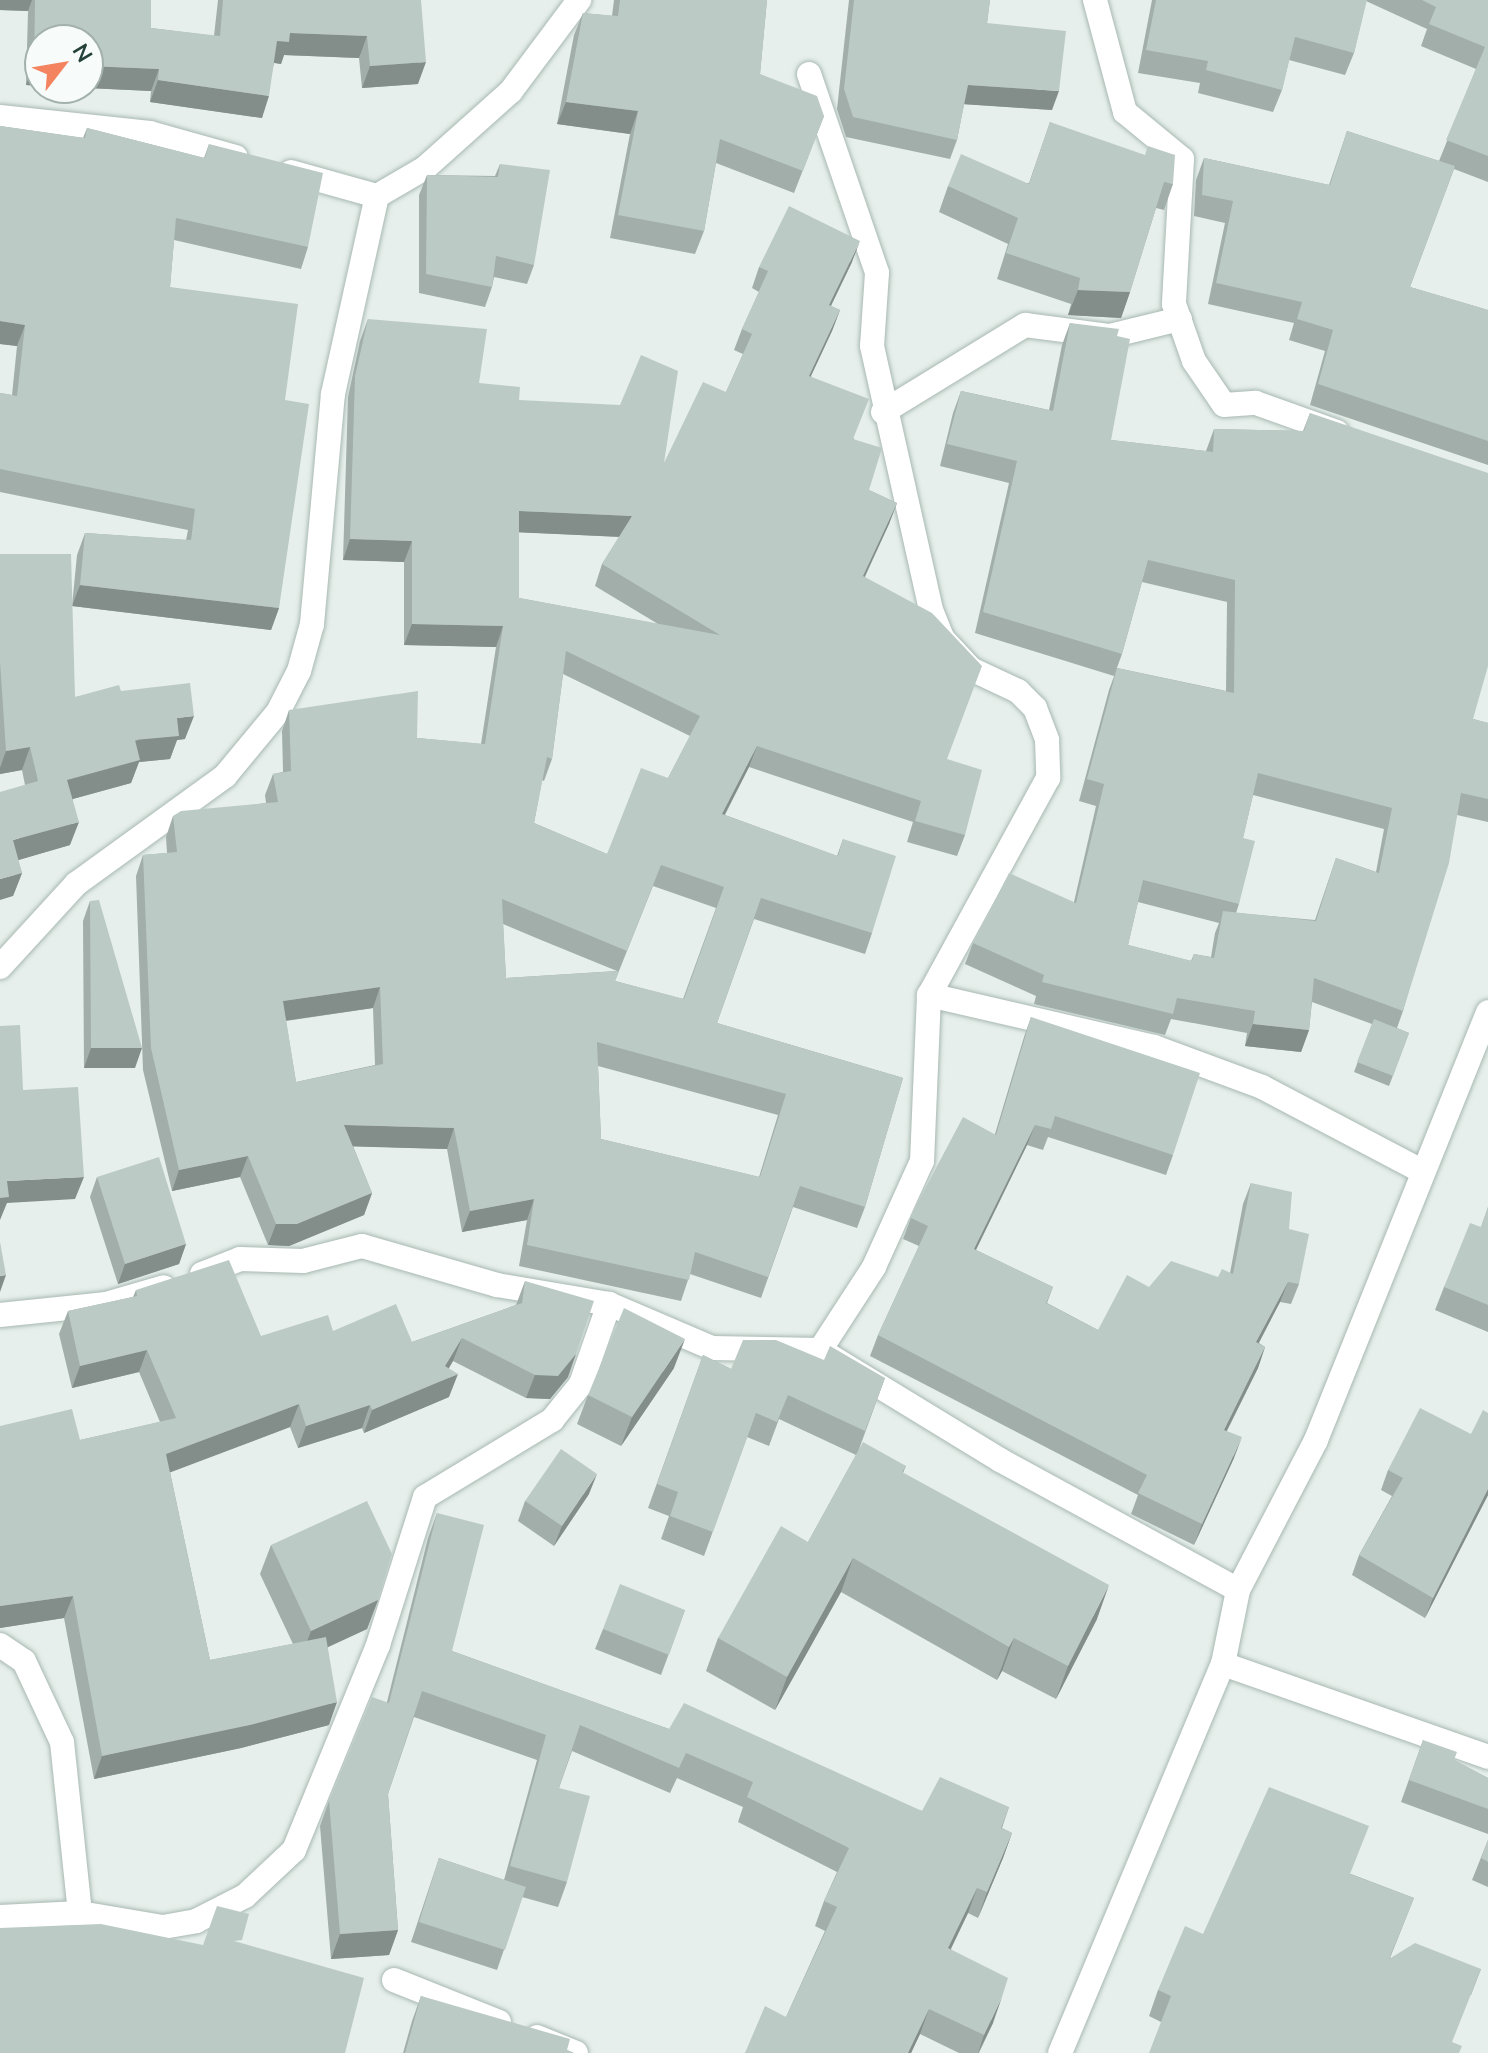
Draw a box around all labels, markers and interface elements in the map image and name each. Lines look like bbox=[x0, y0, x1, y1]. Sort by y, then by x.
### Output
north arrow bbox=[24, 24, 104, 104]
text: N bbox=[67, 38, 99, 67]

